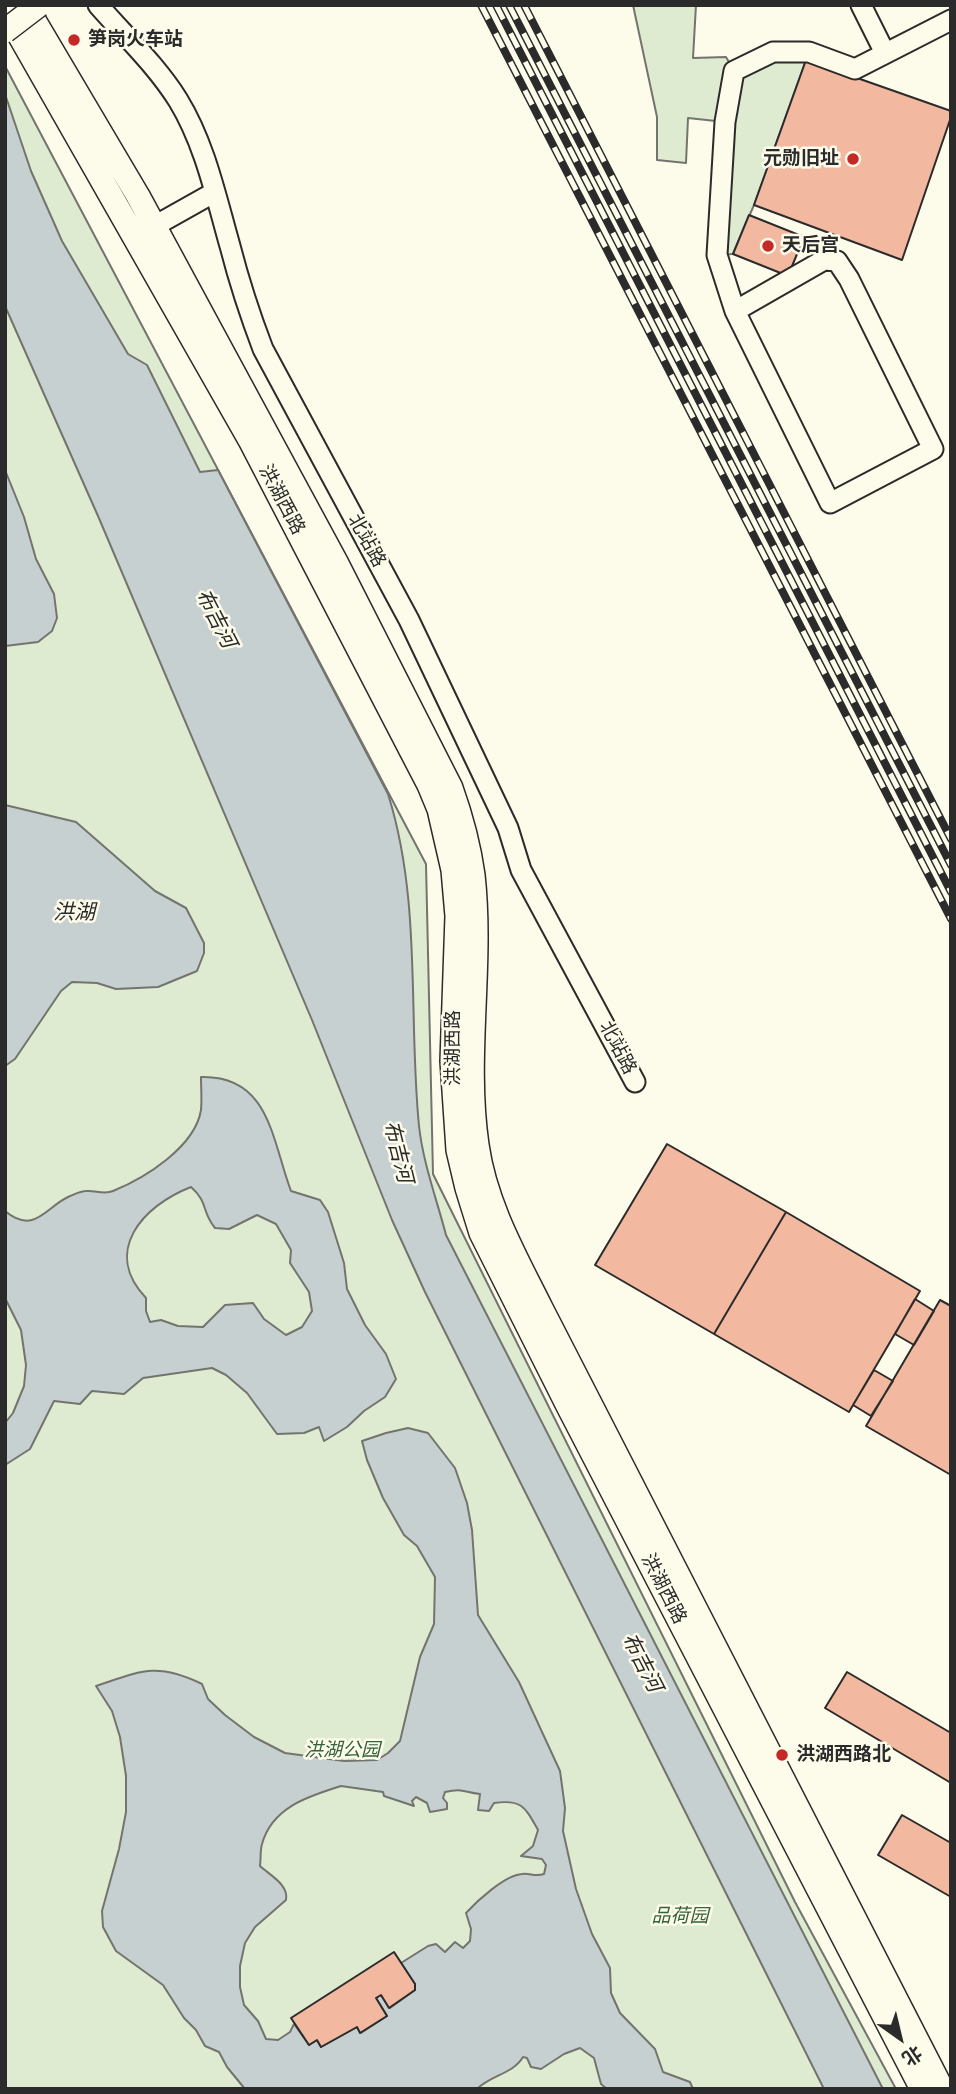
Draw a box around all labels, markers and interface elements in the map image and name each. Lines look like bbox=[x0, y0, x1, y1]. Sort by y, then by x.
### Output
place label: 笋岗火车站 bbox=[88, 29, 183, 51]
marker: 笋岗火车站 bbox=[66, 32, 82, 48]
place label: 元勋旧址 bbox=[763, 148, 839, 170]
marker: 元勋旧址 bbox=[845, 151, 861, 167]
place label: 天后宫 bbox=[782, 235, 839, 257]
marker: 天后宫 bbox=[760, 238, 776, 254]
street label: 洪湖西路 bbox=[253, 461, 309, 539]
street label: 北站路 bbox=[342, 511, 390, 571]
water label: 布吉河 bbox=[189, 585, 241, 653]
water label: 洪湖 bbox=[53, 900, 95, 926]
street label: 洪湖西路 bbox=[443, 1010, 465, 1086]
street label: 北站路 bbox=[594, 1017, 640, 1079]
water label: 布吉河 bbox=[377, 1118, 417, 1186]
street label: 洪湖西路 bbox=[636, 1550, 690, 1628]
water label: 布吉河 bbox=[615, 1629, 667, 1697]
park label: 洪湖公园 bbox=[304, 1740, 380, 1762]
place label: 洪湖西路北 bbox=[796, 1744, 891, 1766]
marker: 洪湖西路北 bbox=[774, 1747, 790, 1763]
park label: 品荷园 bbox=[652, 1906, 708, 1928]
north arrow bbox=[865, 2003, 935, 2073]
text: 北 bbox=[898, 2042, 926, 2070]

